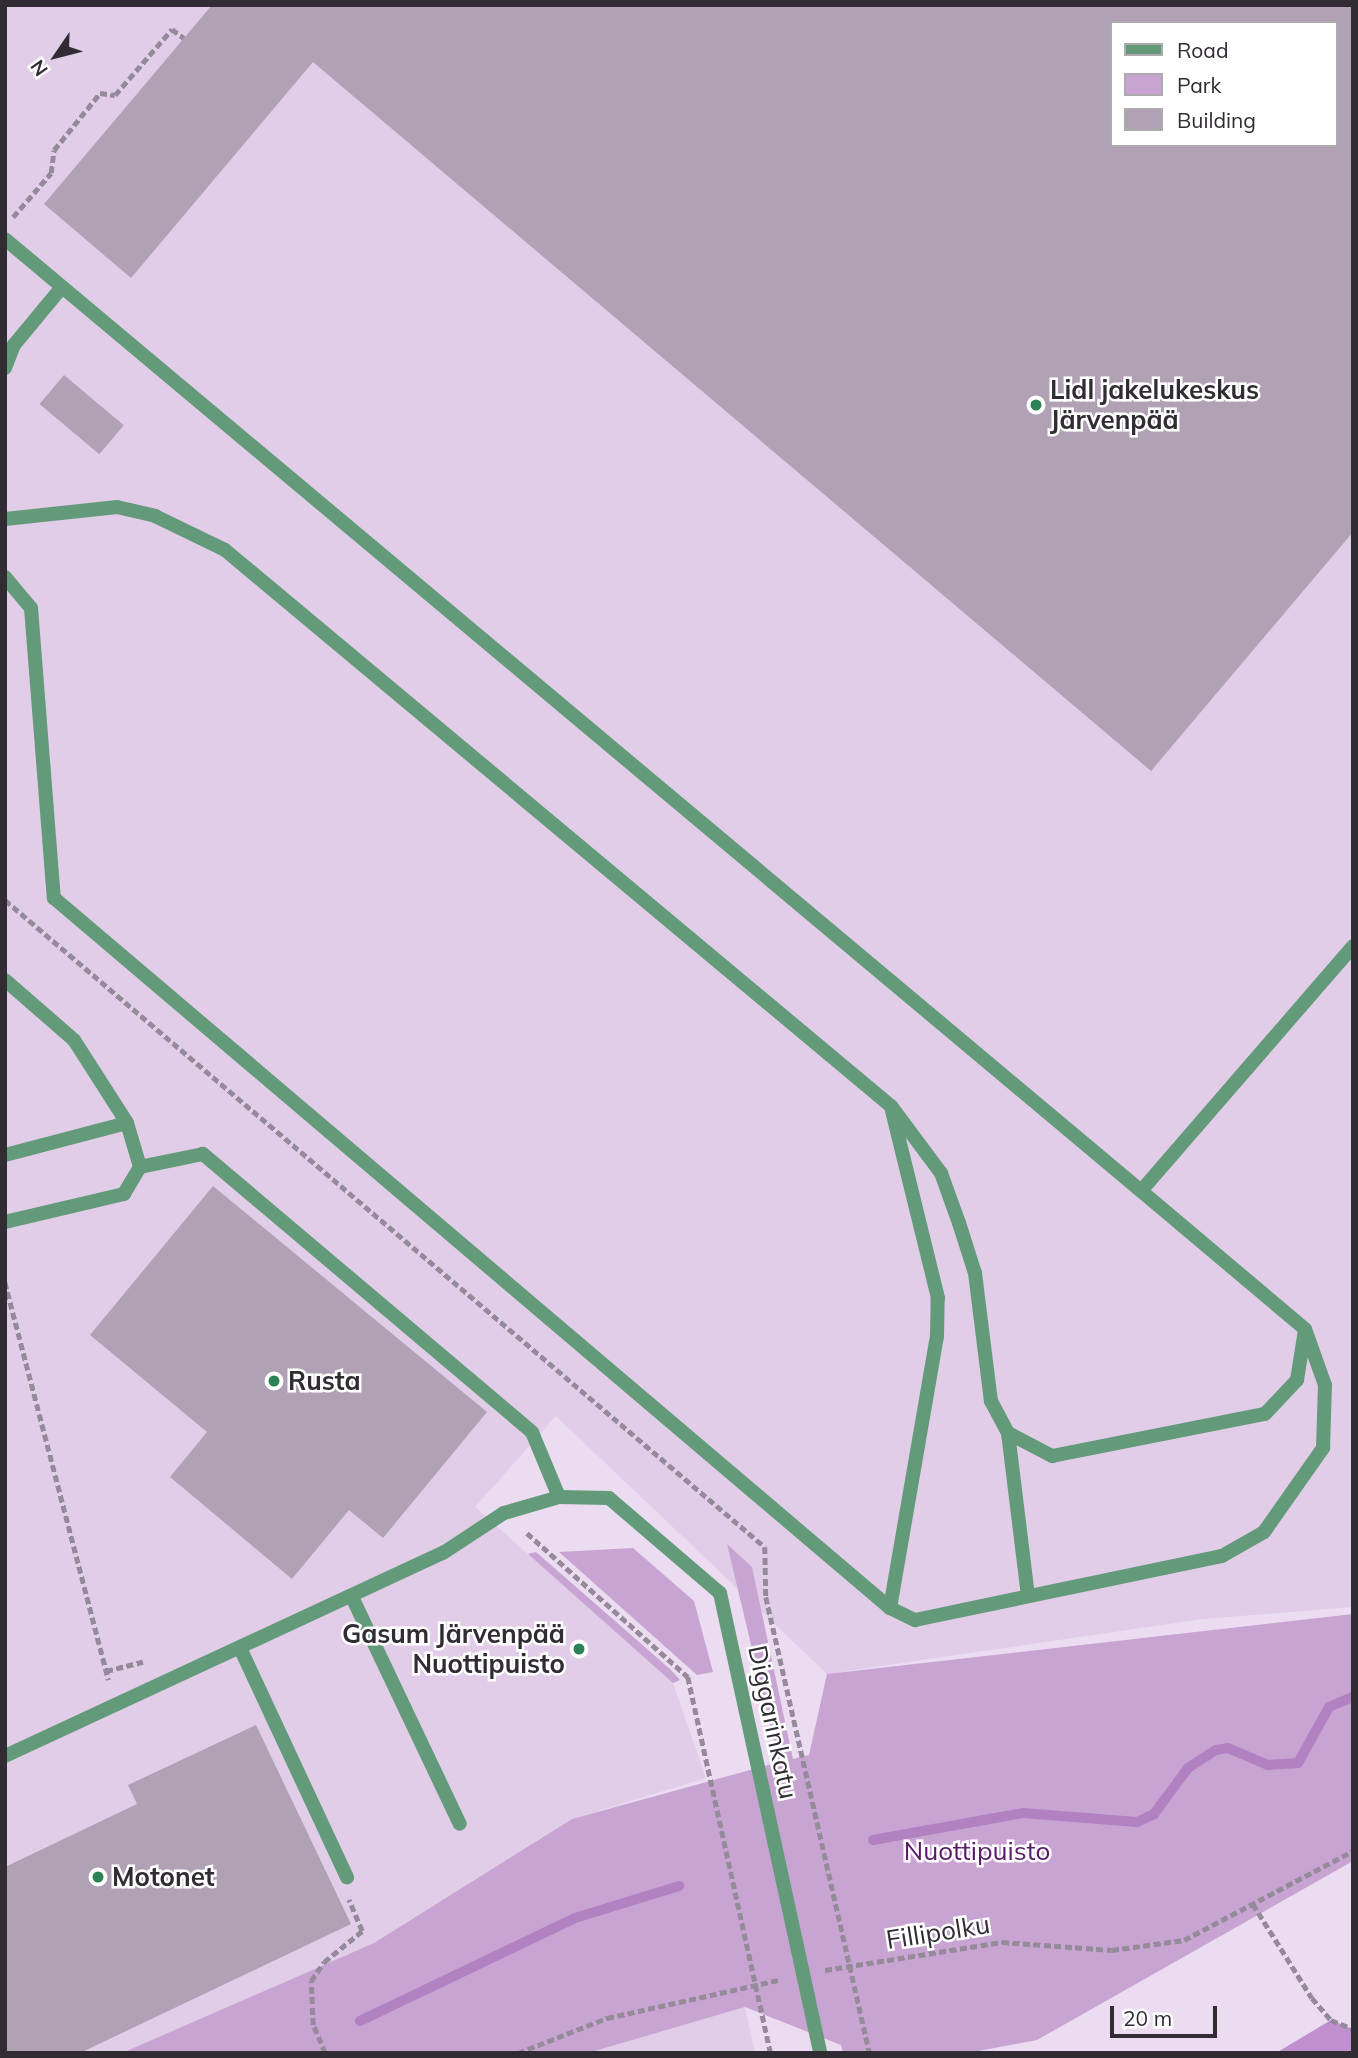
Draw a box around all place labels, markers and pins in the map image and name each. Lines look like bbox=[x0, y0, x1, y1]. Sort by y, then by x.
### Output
place label: Lidl jakelukeskus Järvenpää bbox=[1050, 374, 1259, 436]
marker: Lidl jakelukeskus Järvenpää bbox=[1028, 397, 1044, 413]
place label: Rusta bbox=[288, 1365, 361, 1397]
marker: Rusta bbox=[266, 1373, 282, 1389]
place label: Gasum Järvenpää Nuottipuisto bbox=[342, 1618, 565, 1680]
marker: Gasum Järvenpää Nuottipuisto bbox=[571, 1641, 587, 1657]
place label: Motonet bbox=[112, 1861, 215, 1893]
marker: Motonet bbox=[90, 1869, 106, 1885]

